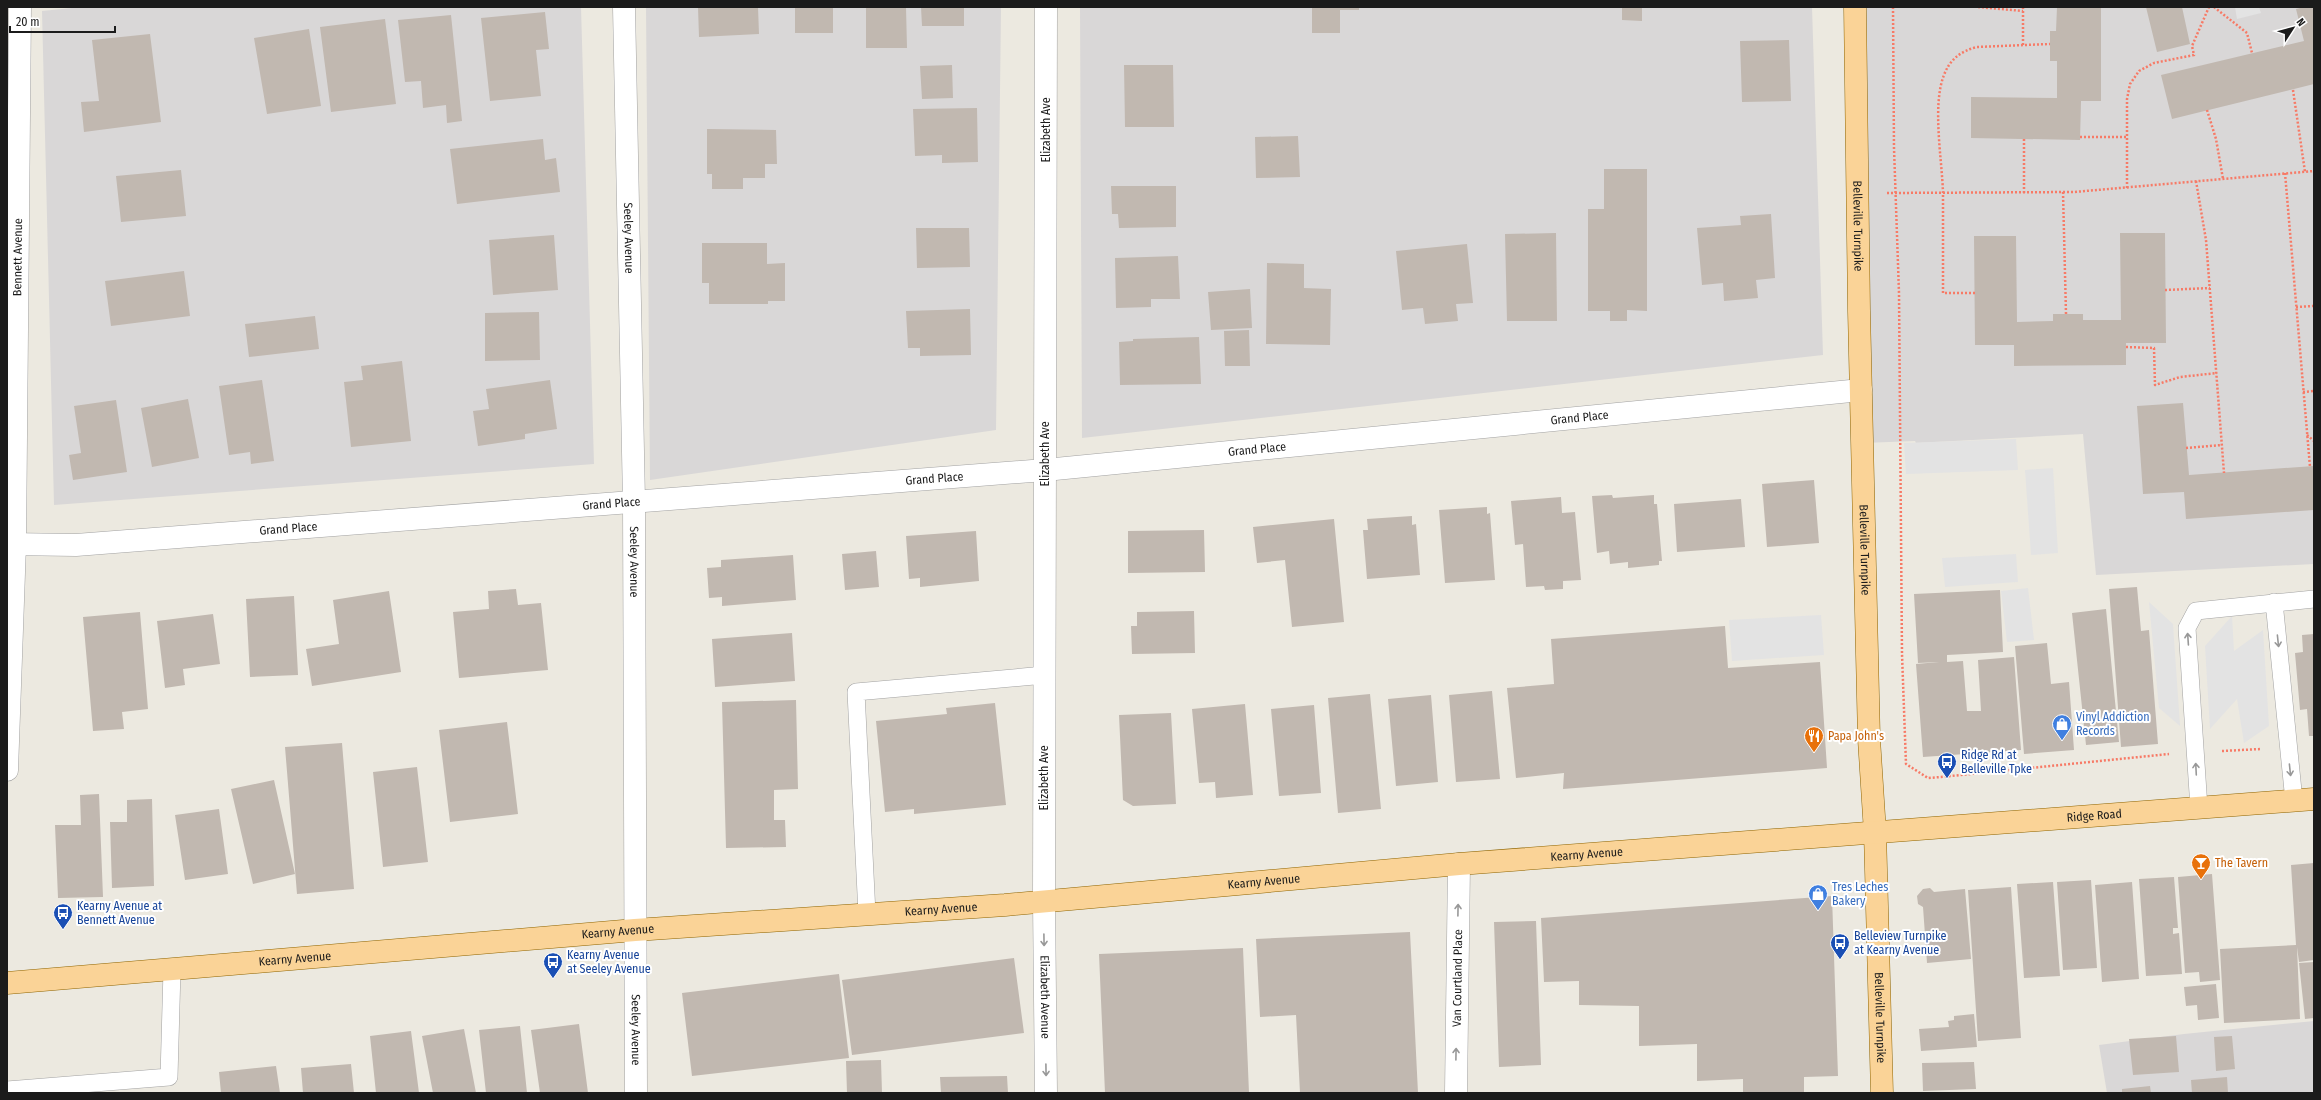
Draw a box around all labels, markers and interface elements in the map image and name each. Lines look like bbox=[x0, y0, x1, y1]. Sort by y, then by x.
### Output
scale bar bbox=[10, 8, 115, 34]
north arrow bbox=[2273, 8, 2313, 48]
text: 20 m bbox=[16, 15, 40, 29]
text: N bbox=[2293, 16, 2308, 29]
street label: Elizabeth Ave bbox=[1039, 97, 1053, 163]
street label: Belleville Turnpike bbox=[1850, 180, 1865, 272]
street label: Seeley Avenue bbox=[621, 202, 636, 274]
street label: Bennett Avenue bbox=[10, 218, 25, 296]
street label: Grand Place bbox=[1550, 408, 1609, 427]
street label: Elizabeth Ave bbox=[1038, 421, 1052, 487]
street label: Grand Place bbox=[1227, 439, 1287, 459]
street label: Grand Place bbox=[905, 469, 964, 488]
street label: Grand Place bbox=[582, 494, 641, 513]
street label: Belleville Turnpike bbox=[1857, 504, 1873, 596]
street label: Grand Place bbox=[259, 519, 318, 538]
street label: Seeley Avenue bbox=[627, 526, 641, 598]
one-way arrow bbox=[2184, 633, 2191, 646]
one-way arrow bbox=[2274, 634, 2282, 647]
place label: Vinyl Addiction Records bbox=[2076, 710, 2150, 738]
shop icon: Vinyl Addiction Records bbox=[2051, 713, 2073, 741]
restaurant icon: Papa John's bbox=[1803, 725, 1825, 753]
place label: Papa John's bbox=[1828, 729, 1884, 743]
street label: Elizabeth Ave bbox=[1037, 745, 1051, 811]
place label: Ridge Rd at Belleville Tpke bbox=[1961, 748, 2032, 776]
bus stop icon: Ridge Rd at Belleville Tpke bbox=[1936, 751, 1958, 779]
one-way arrow bbox=[2193, 763, 2200, 776]
one-way arrow bbox=[2287, 763, 2294, 776]
street label: Ridge Road bbox=[2066, 807, 2122, 825]
street label: Kearny Avenue bbox=[1550, 845, 1624, 864]
bar icon: The Tavern bbox=[2190, 852, 2212, 880]
place label: The Tavern bbox=[2215, 856, 2268, 870]
street label: Kearny Avenue bbox=[1227, 871, 1301, 892]
place label: Tres Leches Bakery bbox=[1832, 880, 1888, 908]
shop icon: Tres Leches Bakery bbox=[1807, 883, 1829, 911]
place label: Kearny Avenue at Bennett Avenue bbox=[77, 899, 162, 927]
street label: Kearny Avenue bbox=[904, 900, 978, 919]
bus stop icon: Kearny Avenue at Bennett Avenue bbox=[52, 902, 74, 930]
one-way arrow bbox=[1454, 904, 1462, 917]
street label: Kearny Avenue bbox=[581, 922, 655, 941]
street label: Van Courtland Place bbox=[1450, 929, 1465, 1027]
place label: Belleview Turnpike at Kearny Avenue bbox=[1854, 929, 1946, 957]
bus stop icon: Belleview Turnpike at Kearny Avenue bbox=[1829, 932, 1851, 960]
one-way arrow bbox=[1040, 933, 1048, 946]
place label: Kearny Avenue at Seeley Avenue bbox=[567, 948, 651, 976]
street label: Kearny Avenue bbox=[258, 949, 332, 969]
bus stop icon: Kearny Avenue at Seeley Avenue bbox=[542, 951, 564, 979]
street label: Elizabeth Avenue bbox=[1038, 955, 1052, 1039]
street label: Belleville Turnpike bbox=[1872, 972, 1888, 1063]
street label: Seeley Avenue bbox=[629, 994, 643, 1066]
one-way arrow bbox=[1452, 1048, 1460, 1061]
one-way arrow bbox=[1042, 1063, 1050, 1076]

